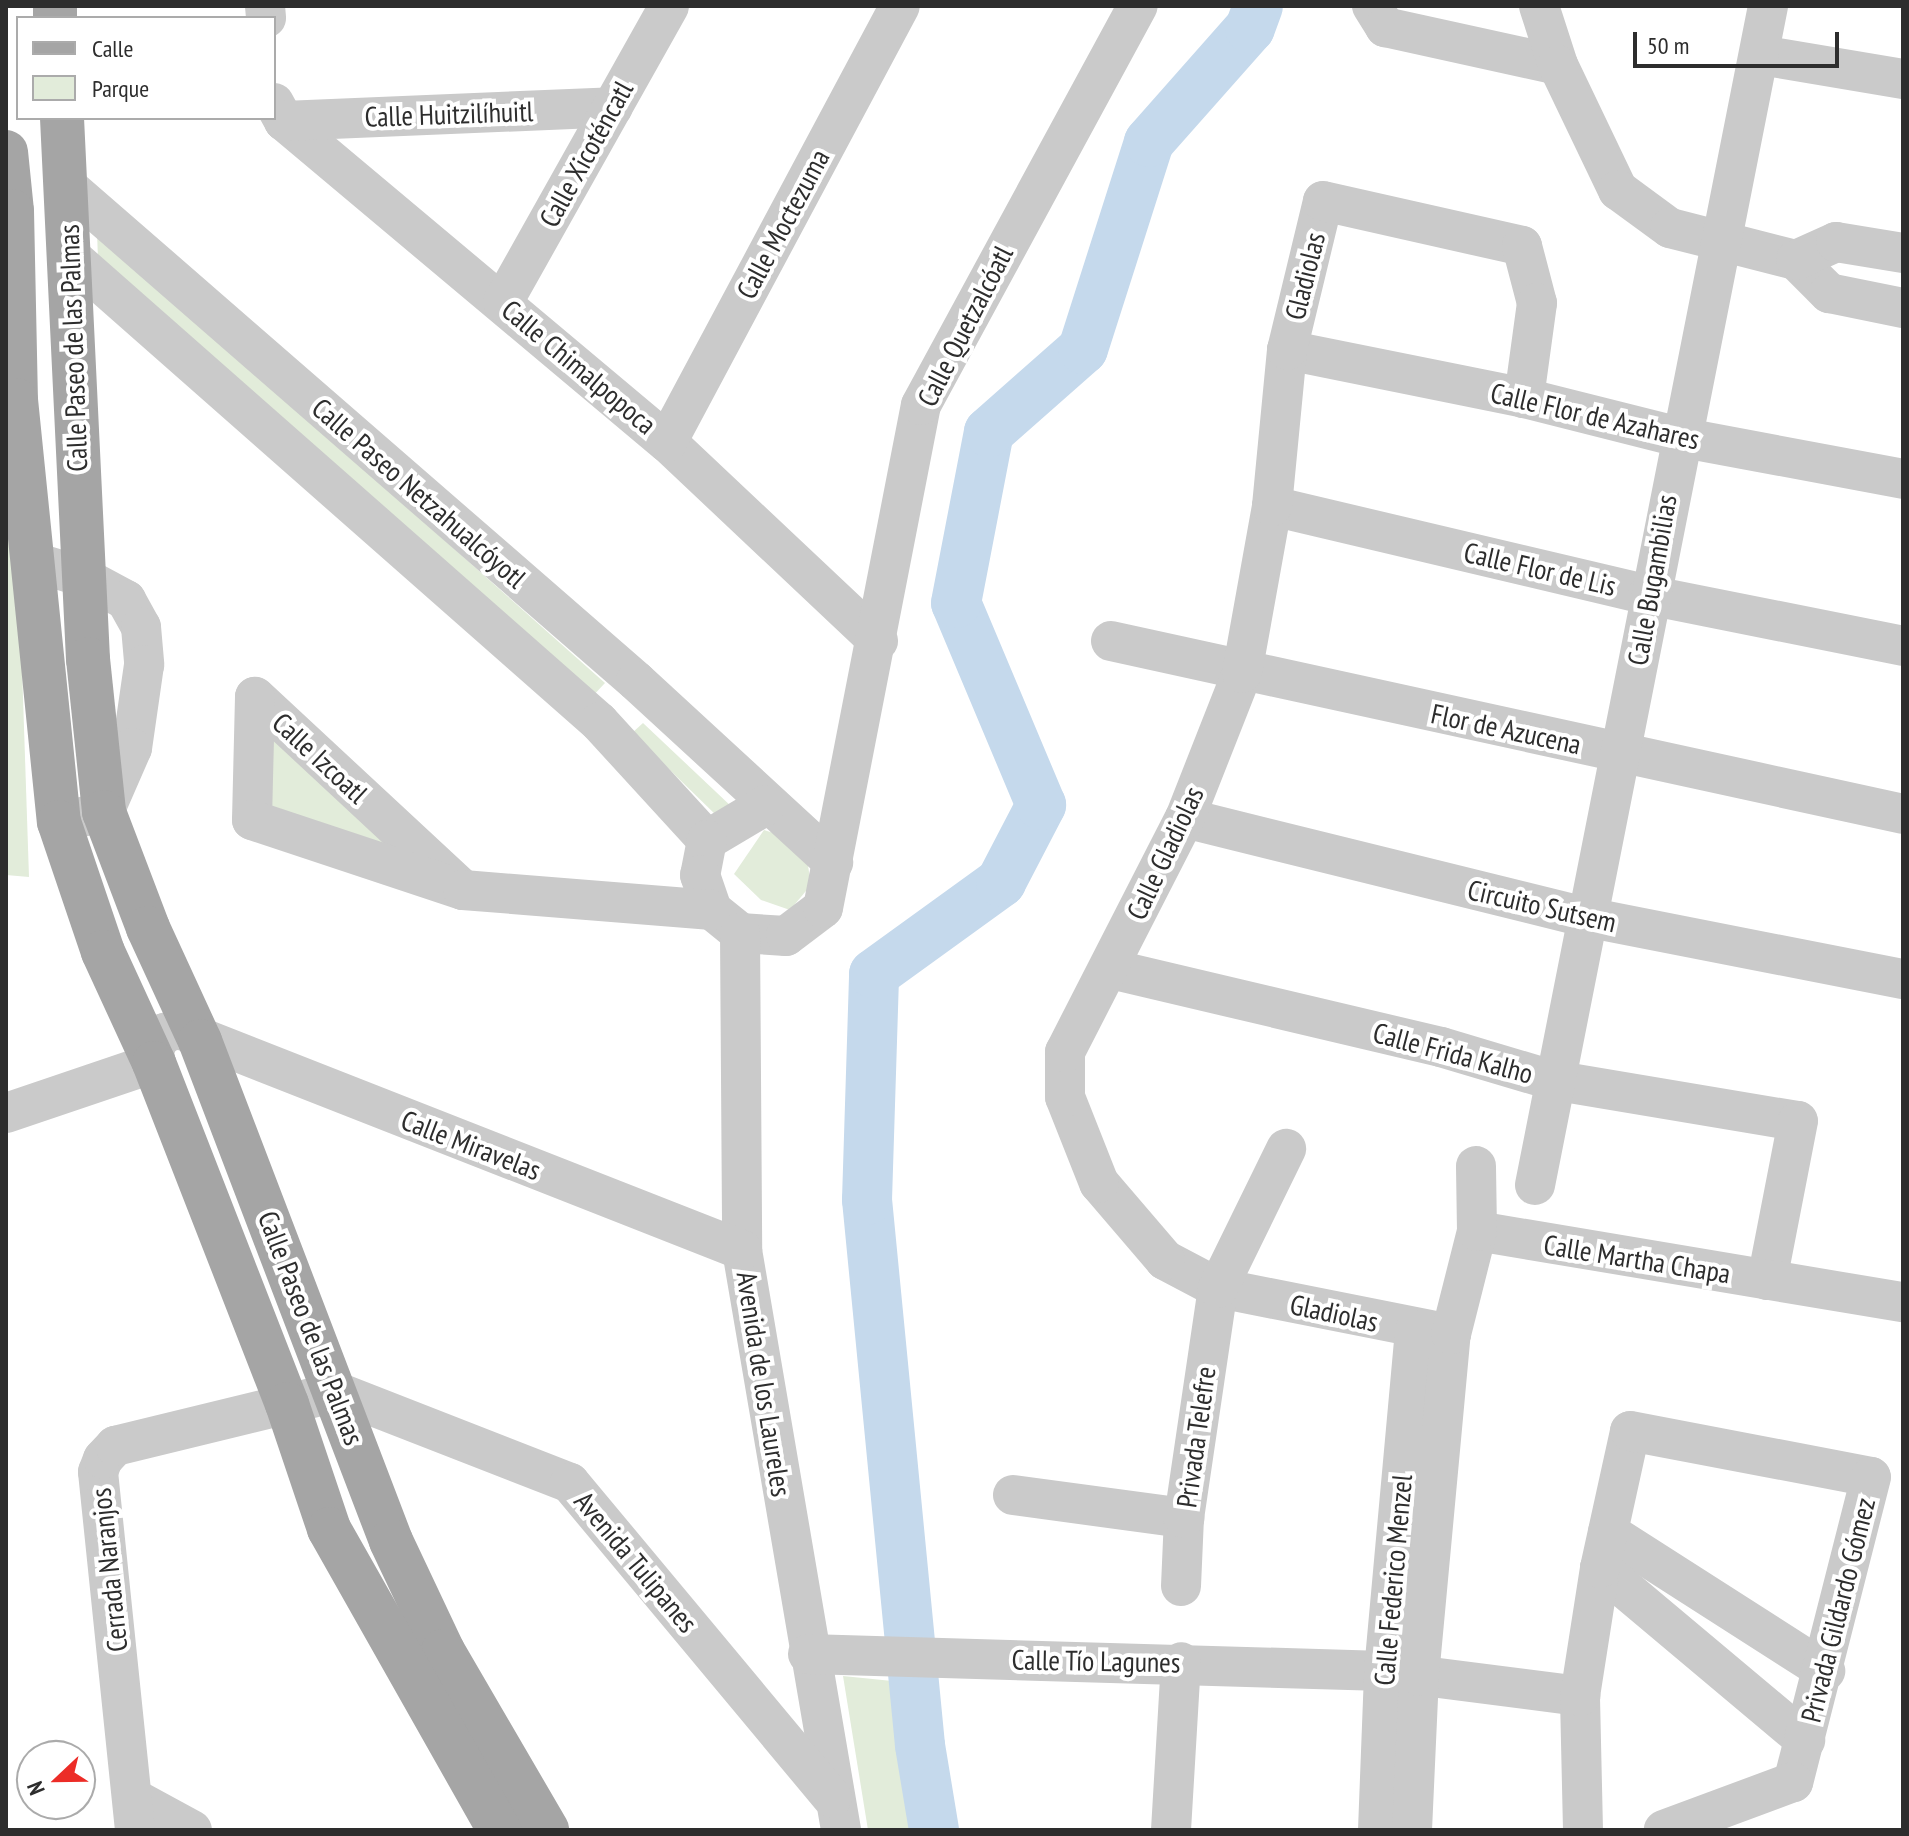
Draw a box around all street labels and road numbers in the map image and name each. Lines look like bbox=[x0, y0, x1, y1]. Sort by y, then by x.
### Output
street label: Calle Xicoténcatl bbox=[532, 75, 640, 233]
street label: Calle Huitzilíhuitl bbox=[364, 94, 534, 134]
street label: Calle Moctezuma bbox=[730, 143, 836, 305]
street label: Calle Paseo de las Palmas bbox=[52, 224, 94, 472]
street label: Gladiolas bbox=[1278, 229, 1332, 323]
street label: Calle Quetzalcóatl bbox=[910, 240, 1020, 412]
street label: Calle Chimalpopoca bbox=[495, 293, 663, 441]
street label: Calle Flor de Azahares bbox=[1487, 376, 1703, 456]
street label: Calle Paseo Netzahualcóyotl bbox=[305, 391, 533, 595]
street label: Calle Bugambilias bbox=[1620, 492, 1684, 668]
street label: Calle Flor de Lis bbox=[1461, 535, 1619, 603]
street label: Flor de Azucena bbox=[1428, 697, 1584, 761]
street label: Calle Izcoatl bbox=[266, 706, 374, 810]
street label: Calle Gladiolas bbox=[1120, 781, 1210, 925]
street label: Circuito Sutsem bbox=[1464, 873, 1620, 939]
street label: Calle Frida Kalho bbox=[1369, 1016, 1537, 1090]
street label: Calle Miravelas bbox=[397, 1103, 545, 1187]
street label: Calle Paseo de las Palmas bbox=[251, 1207, 371, 1449]
street label: Calle Martha Chapa bbox=[1541, 1228, 1733, 1290]
street label: Avenida de los Laureles bbox=[730, 1269, 798, 1499]
street label: Gladiolas bbox=[1287, 1287, 1381, 1339]
street label: Privada Telefre bbox=[1169, 1364, 1223, 1510]
street label: Calle Federico Menzel bbox=[1367, 1473, 1419, 1687]
street label: Avenida Tulipanes bbox=[567, 1485, 705, 1639]
street label: Cerrada Naranjos bbox=[84, 1486, 134, 1654]
street label: Privada Gildardo Gómez bbox=[1794, 1494, 1882, 1726]
street label: Calle Tío Lagunes bbox=[1011, 1643, 1181, 1679]

